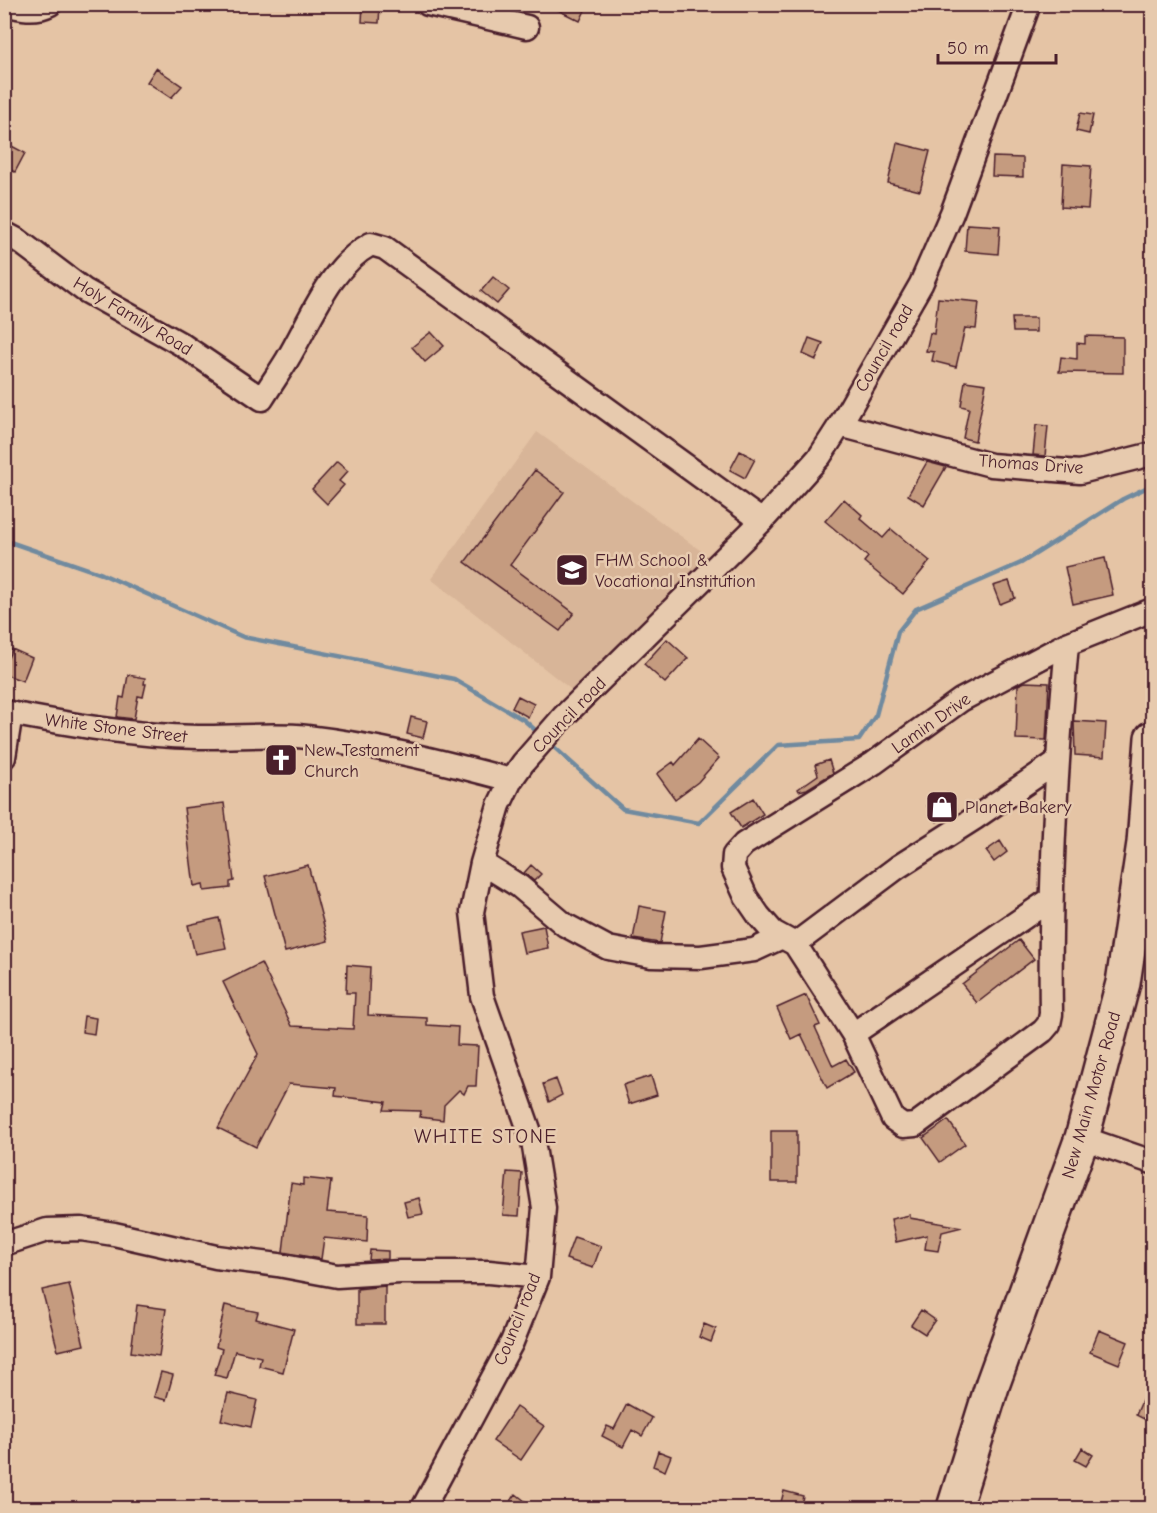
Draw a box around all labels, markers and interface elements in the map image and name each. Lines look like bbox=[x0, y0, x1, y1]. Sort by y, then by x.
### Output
scale bar bbox=[938, 27, 1056, 65]
text: 50 m bbox=[947, 38, 989, 59]
street label: Holy Family Road bbox=[69, 273, 196, 360]
street label: Council road bbox=[851, 301, 918, 396]
street label: Thomas Drive bbox=[978, 450, 1084, 479]
place label: FHM School & Vocational Institution bbox=[595, 550, 756, 592]
school or university icon: FHM School & Vocational Institution bbox=[554, 552, 590, 588]
street label: Council road bbox=[528, 673, 611, 758]
street label: Lamin Drive bbox=[888, 689, 975, 758]
street label: White Stone Street bbox=[44, 709, 189, 748]
place label: New Testament Church bbox=[304, 740, 420, 782]
church icon: New Testament Church bbox=[263, 742, 299, 778]
shop icon: Planet Bakery bbox=[924, 789, 960, 825]
place label: Planet Bakery bbox=[965, 797, 1072, 818]
street label: New Main Motor Road bbox=[1058, 1009, 1125, 1181]
district label: WHITE STONE bbox=[414, 1125, 558, 1148]
street label: Council road bbox=[489, 1270, 545, 1368]

